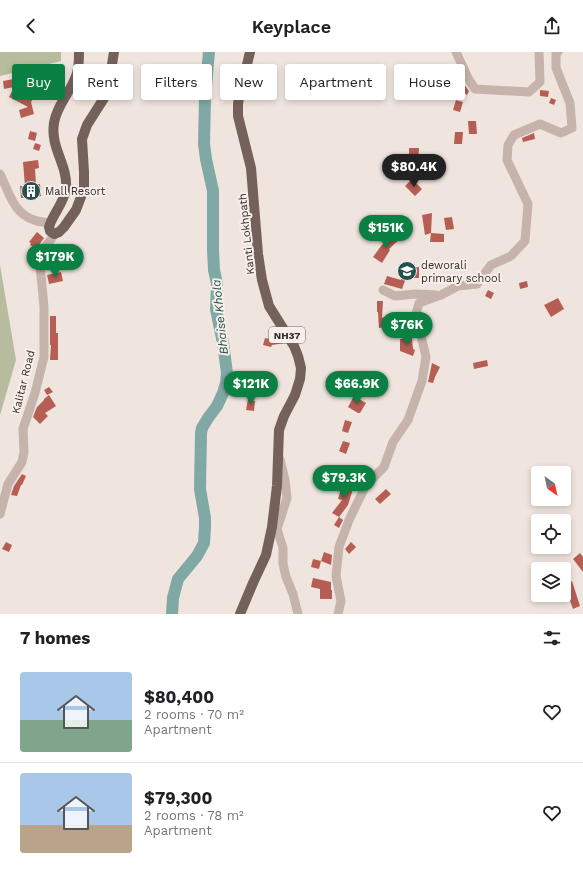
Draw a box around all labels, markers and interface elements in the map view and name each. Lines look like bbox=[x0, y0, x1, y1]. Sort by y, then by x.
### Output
icon: back bbox=[20, 15, 42, 37]
icon: share bbox=[541, 15, 563, 37]
text: Keyplace bbox=[252, 16, 331, 37]
chip: Buy bbox=[12, 64, 65, 100]
chip: Rent bbox=[73, 64, 133, 100]
chip: Filters bbox=[141, 64, 212, 100]
chip: New bbox=[220, 64, 277, 100]
chip: Apartment bbox=[285, 64, 386, 100]
chip: House bbox=[394, 64, 465, 100]
pin: $80.4K bbox=[381, 154, 447, 188]
text: $80.4K bbox=[391, 159, 437, 174]
building icon: Mall Resort bbox=[20, 180, 42, 202]
place label: Mall Resort bbox=[45, 185, 106, 198]
street label: Kanti Lokhpath bbox=[236, 193, 257, 275]
pin: $151K bbox=[358, 215, 414, 249]
text: $151K bbox=[368, 220, 404, 235]
pin: $179K bbox=[27, 244, 83, 278]
text: $179K bbox=[36, 249, 74, 264]
place label: deworali primary school bbox=[421, 259, 502, 285]
school or university icon: deworali primary school bbox=[396, 260, 418, 282]
water label: Bhaise Khola bbox=[209, 278, 231, 355]
pin: $76K bbox=[383, 312, 431, 346]
text: $76K bbox=[391, 317, 423, 332]
road number: NH37 bbox=[269, 327, 305, 343]
street label: Kalitar Road bbox=[9, 349, 38, 415]
pin: $121K bbox=[223, 371, 279, 405]
pin: $66.9K bbox=[324, 371, 390, 405]
text: $121K bbox=[233, 376, 269, 391]
text: $66.9K bbox=[334, 376, 380, 391]
pin: $79.3K bbox=[311, 465, 377, 499]
north arrow bbox=[531, 466, 571, 506]
map controls bbox=[531, 466, 571, 602]
text: $79.3K bbox=[322, 470, 366, 485]
button: locate bbox=[531, 514, 571, 554]
button: layers bbox=[531, 562, 571, 602]
icon: filters bbox=[541, 627, 563, 649]
text: 7 homes bbox=[20, 628, 90, 648]
text: $80,400 bbox=[144, 687, 214, 707]
icon: home bbox=[52, 688, 100, 736]
icon: heart bbox=[541, 701, 563, 723]
text: 2 rooms · 70 m² bbox=[144, 707, 244, 722]
text: Apartment bbox=[144, 722, 212, 737]
text: $79,300 bbox=[144, 788, 213, 808]
icon: home bbox=[52, 789, 100, 837]
icon: heart bbox=[541, 802, 563, 824]
text: 2 rooms · 78 m² bbox=[144, 808, 244, 823]
text: Apartment bbox=[144, 823, 212, 838]

